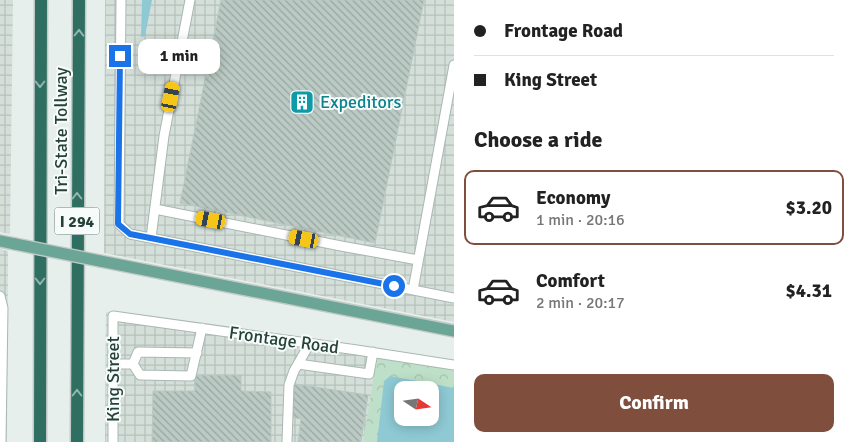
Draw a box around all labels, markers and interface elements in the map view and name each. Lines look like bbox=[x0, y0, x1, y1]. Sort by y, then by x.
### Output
text: Frontage Road bbox=[504, 19, 623, 43]
one-way arrow bbox=[74, 29, 84, 37]
callout: 1 min bbox=[138, 38, 220, 74]
route end bbox=[109, 45, 131, 67]
text: 1 min bbox=[160, 46, 198, 66]
street label: Tri-State Tollway bbox=[50, 67, 72, 195]
text: King Street bbox=[504, 68, 597, 92]
one-way arrow bbox=[35, 80, 45, 88]
car bbox=[160, 81, 181, 113]
building icon: Expeditors bbox=[289, 89, 315, 115]
place label: Expeditors bbox=[320, 91, 401, 113]
text: Choose a ride bbox=[474, 126, 602, 153]
icon: car bbox=[476, 185, 521, 230]
text: Economy bbox=[536, 186, 610, 210]
one-way arrow bbox=[72, 192, 83, 200]
text: $3.20 bbox=[786, 196, 832, 220]
road number: I 294 bbox=[54, 208, 100, 235]
car bbox=[194, 210, 227, 230]
text: 1 min · 20:16 bbox=[536, 210, 625, 230]
car bbox=[287, 229, 320, 249]
icon: car bbox=[476, 268, 521, 313]
text: Comfort bbox=[536, 269, 605, 293]
route start bbox=[383, 275, 405, 297]
one-way arrow bbox=[35, 278, 45, 285]
text: $4.31 bbox=[786, 279, 832, 303]
text: 2 min · 20:17 bbox=[536, 293, 625, 313]
street label: Frontage Road bbox=[228, 321, 340, 359]
street label: King Street bbox=[102, 336, 124, 422]
button: Confirm bbox=[474, 374, 834, 432]
north arrow bbox=[394, 381, 439, 426]
map controls bbox=[394, 381, 439, 426]
one-way arrow bbox=[72, 389, 82, 397]

